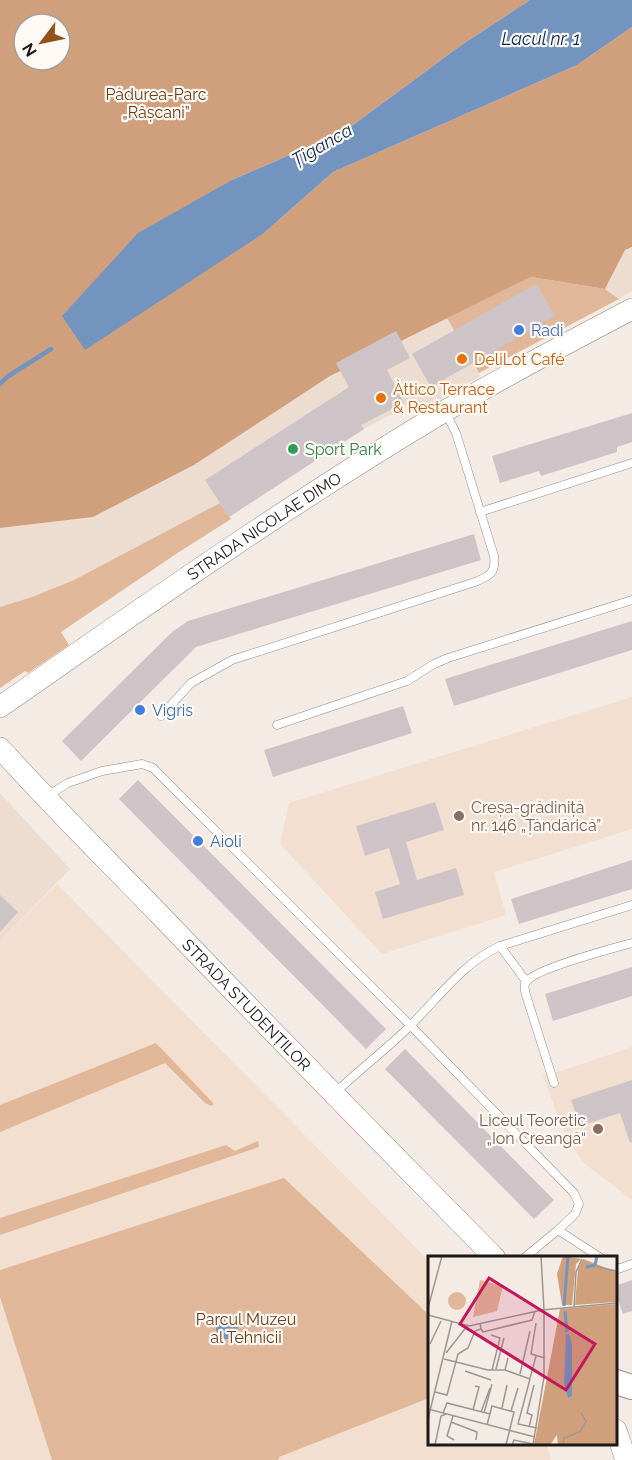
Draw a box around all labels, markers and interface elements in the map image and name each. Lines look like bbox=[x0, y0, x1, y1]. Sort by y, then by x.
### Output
north arrow bbox=[12, 12, 72, 72]
water label: Lacul nr. 1 bbox=[502, 28, 580, 49]
text: N bbox=[18, 39, 41, 60]
park label: Pădurea-Parc „Râșcani” bbox=[106, 85, 207, 122]
water label: Țîganca bbox=[288, 119, 356, 170]
place label: Radi bbox=[531, 321, 564, 340]
marker: Radi bbox=[512, 323, 526, 337]
place label: DeliLot Café bbox=[474, 350, 565, 369]
marker: DeliLot Café bbox=[455, 352, 469, 366]
place label: Àttico Terrace & Restaurant bbox=[393, 379, 495, 417]
marker: Àttico Terrace & Restaurant bbox=[374, 391, 388, 405]
place label: Sport Park bbox=[305, 440, 382, 459]
marker: Sport Park bbox=[286, 442, 300, 456]
street label: STRADA NICOLAE DIMO bbox=[184, 469, 345, 584]
place label: Vigris bbox=[152, 701, 193, 720]
marker: Vigris bbox=[133, 703, 147, 717]
place label: Creșa-grădiniță nr. 146 „Țăndărică” bbox=[471, 798, 601, 835]
marker: Creșa-grădiniță nr. 146 „Țăndărică” bbox=[452, 809, 466, 823]
place label: Aioli bbox=[210, 832, 242, 851]
marker: Aioli bbox=[191, 834, 205, 848]
street label: STRADA STUDENȚILOR bbox=[178, 935, 315, 1075]
place label: Liceul Teoretic „Ion Creangă“ bbox=[479, 1111, 586, 1148]
marker: Liceul Teoretic „Ion Creangă“ bbox=[591, 1122, 605, 1136]
inset map bbox=[428, 1256, 617, 1445]
park label: Parcul Muzeu al Tehnicii bbox=[196, 1310, 296, 1347]

